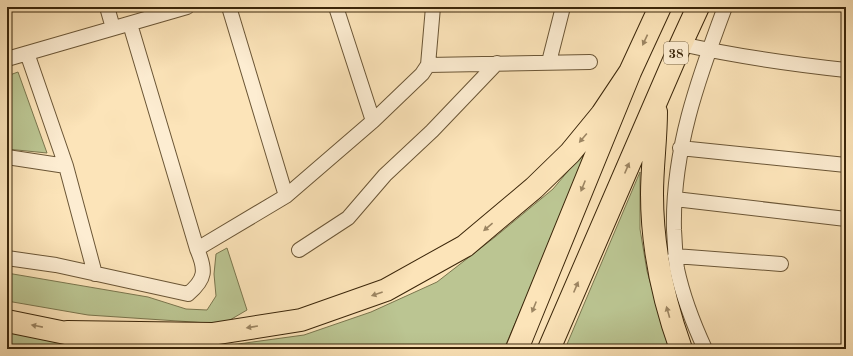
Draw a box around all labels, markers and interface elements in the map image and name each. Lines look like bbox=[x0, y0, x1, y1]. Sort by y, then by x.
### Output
one-way arrow bbox=[642, 34, 648, 45]
road number: 38 bbox=[664, 42, 688, 64]
one-way arrow bbox=[578, 133, 587, 144]
one-way arrow bbox=[624, 162, 630, 174]
one-way arrow bbox=[580, 181, 586, 193]
one-way arrow bbox=[483, 222, 493, 231]
one-way arrow bbox=[573, 282, 579, 293]
one-way arrow bbox=[371, 291, 383, 297]
one-way arrow bbox=[531, 301, 537, 312]
one-way arrow bbox=[665, 306, 671, 318]
one-way arrow bbox=[31, 323, 43, 329]
one-way arrow bbox=[246, 324, 258, 330]

